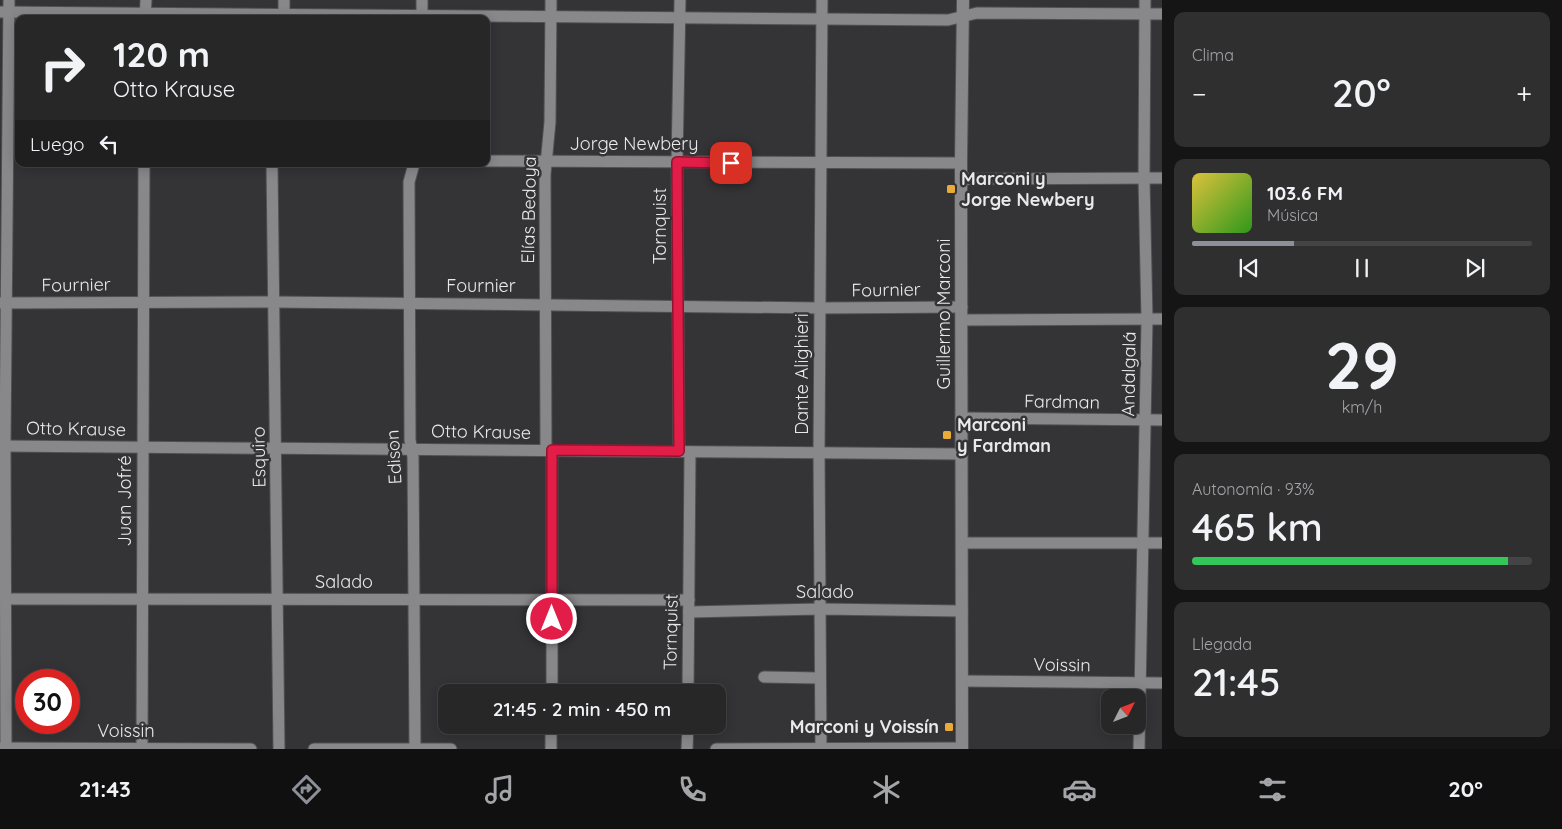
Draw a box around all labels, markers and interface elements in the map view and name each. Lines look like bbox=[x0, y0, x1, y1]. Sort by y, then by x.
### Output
text: 120 m bbox=[113, 32, 210, 76]
icon: right bbox=[30, 35, 95, 100]
text: Clima bbox=[1192, 45, 1234, 65]
text: 20° bbox=[1332, 69, 1391, 117]
text: Otto Krause bbox=[113, 75, 235, 103]
text: − bbox=[1192, 76, 1207, 111]
text: + bbox=[1516, 76, 1532, 111]
icon: left bbox=[95, 130, 123, 158]
text: Luego bbox=[30, 132, 85, 156]
street label: Jorge Newbery bbox=[570, 132, 698, 155]
pin bbox=[710, 142, 752, 184]
icon: arrive bbox=[717, 149, 745, 177]
street label: Elías Bedoya bbox=[516, 156, 541, 264]
place label: Marconi y Jorge Newbery bbox=[961, 167, 1094, 211]
text: 103.6 FM bbox=[1267, 181, 1343, 205]
marker: Marconi y Jorge Newbery bbox=[945, 183, 957, 195]
street label: Tornquist bbox=[648, 188, 671, 264]
text: Música bbox=[1267, 205, 1318, 225]
street label: Guillermo Marconi bbox=[932, 239, 955, 389]
icon: previous bbox=[1235, 254, 1263, 282]
icon: pause bbox=[1348, 254, 1376, 282]
icon: next bbox=[1461, 254, 1489, 282]
street label: Fournier bbox=[41, 272, 111, 297]
street label: Fournier bbox=[446, 274, 516, 297]
street label: Fournier bbox=[851, 277, 921, 302]
street label: Dante Alighieri bbox=[790, 313, 813, 435]
text: 29 bbox=[1325, 324, 1399, 405]
street label: Andalgalá bbox=[1116, 331, 1141, 417]
street label: Fardman bbox=[1024, 389, 1100, 414]
text: km/h bbox=[1342, 397, 1382, 417]
place label: Marconi y Fardman bbox=[957, 413, 1051, 457]
street label: Otto Krause bbox=[26, 416, 126, 441]
street label: Otto Krause bbox=[431, 419, 531, 444]
street label: Esquiro bbox=[246, 426, 271, 488]
street label: Edison bbox=[381, 429, 406, 485]
marker: Marconi y Fardman bbox=[941, 429, 953, 441]
street label: Juan Jofré bbox=[113, 455, 136, 547]
text: Autonomía · 93% bbox=[1192, 479, 1315, 499]
text: 465 km bbox=[1192, 503, 1323, 551]
street label: Salado bbox=[315, 570, 373, 593]
street label: Salado bbox=[796, 580, 854, 603]
position arrow bbox=[525, 592, 577, 644]
street label: Tornquist bbox=[658, 594, 683, 670]
text: Llegada bbox=[1192, 634, 1252, 654]
street label: Voissin bbox=[1033, 653, 1091, 676]
text: 21:45 bbox=[1192, 658, 1280, 706]
speed limit sign: 30 bbox=[15, 669, 80, 734]
north arrow bbox=[1101, 689, 1146, 734]
map controls bbox=[1101, 689, 1146, 734]
text: 21:45 · 2 min · 450 m bbox=[493, 697, 671, 721]
place label: Marconi y Voissín bbox=[790, 715, 939, 738]
street label: Voissin bbox=[97, 719, 155, 742]
marker: Marconi y Voissín bbox=[943, 721, 955, 733]
icon: directions bbox=[289, 772, 324, 807]
icon: music bbox=[482, 772, 517, 807]
icon: phone bbox=[675, 772, 710, 807]
icon: climate bbox=[869, 772, 904, 807]
icon: car bbox=[1062, 772, 1097, 807]
icon: filters bbox=[1255, 772, 1290, 807]
text: 21:43 bbox=[79, 775, 131, 803]
text: 20° bbox=[1448, 775, 1483, 803]

